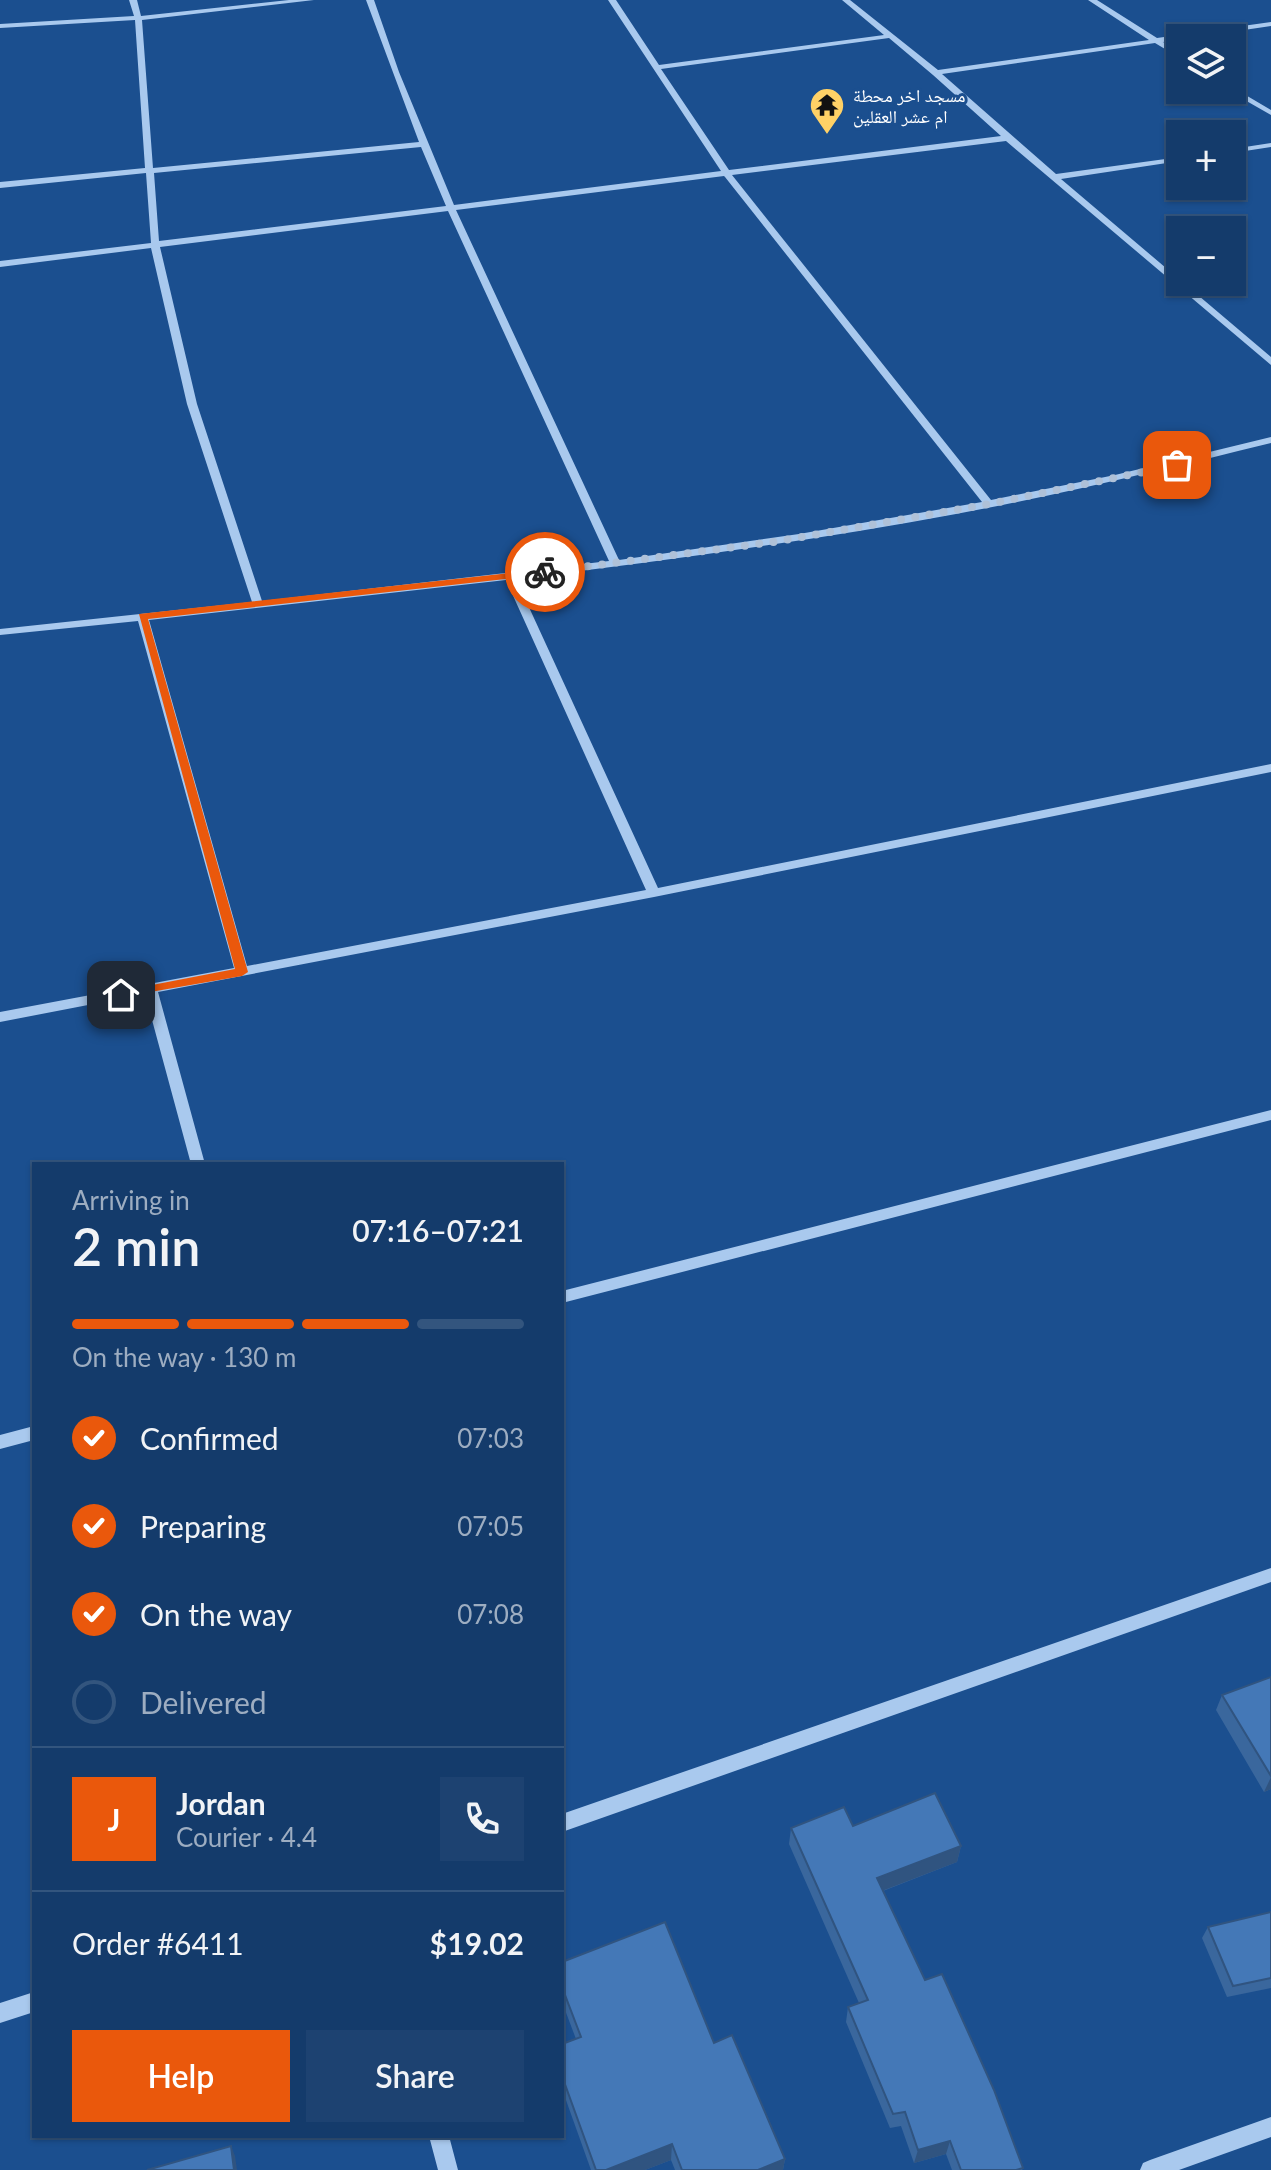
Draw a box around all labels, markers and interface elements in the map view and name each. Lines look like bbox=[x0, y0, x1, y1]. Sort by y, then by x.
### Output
map controls bbox=[1166, 24, 1246, 296]
button: layers bbox=[1166, 24, 1246, 104]
place label: مسجد اخر محطة ام عشر العقلين bbox=[853, 84, 966, 129]
temple icon: مسجد اخر محطة ام عشر العقلين bbox=[808, 86, 846, 136]
button: + bbox=[1166, 120, 1246, 200]
button: − bbox=[1166, 216, 1246, 296]
pin bbox=[1143, 431, 1211, 499]
icon: bag bbox=[1155, 443, 1199, 487]
courier bbox=[505, 532, 585, 612]
icon: bike bbox=[523, 550, 567, 594]
pin bbox=[87, 961, 155, 1029]
icon: home bbox=[99, 973, 143, 1017]
text: Arriving in bbox=[72, 1184, 190, 1216]
text: 07:16–07:21 bbox=[352, 1212, 524, 1248]
text: 2 min bbox=[72, 1215, 200, 1277]
text: On the way · 130 m bbox=[72, 1341, 296, 1373]
icon: check bbox=[72, 1416, 116, 1460]
text: Confirmed bbox=[140, 1420, 279, 1456]
text: 07:03 bbox=[457, 1422, 524, 1454]
icon: check bbox=[72, 1504, 116, 1548]
text: Preparing bbox=[140, 1508, 266, 1544]
text: 07:05 bbox=[457, 1510, 524, 1542]
icon: check bbox=[72, 1592, 116, 1636]
text: On the way bbox=[140, 1596, 292, 1632]
text: 07:08 bbox=[457, 1598, 524, 1630]
text: Delivered bbox=[140, 1684, 267, 1720]
button: phone bbox=[440, 1777, 524, 1861]
text: Jordan bbox=[176, 1785, 266, 1821]
text: J bbox=[108, 1801, 120, 1837]
text: Courier · 4.4 bbox=[176, 1821, 317, 1853]
text: Order #6411 bbox=[72, 1925, 244, 1961]
text: $19.02 bbox=[430, 1925, 524, 1961]
button: Help bbox=[72, 2030, 290, 2122]
button: Share bbox=[306, 2030, 524, 2122]

